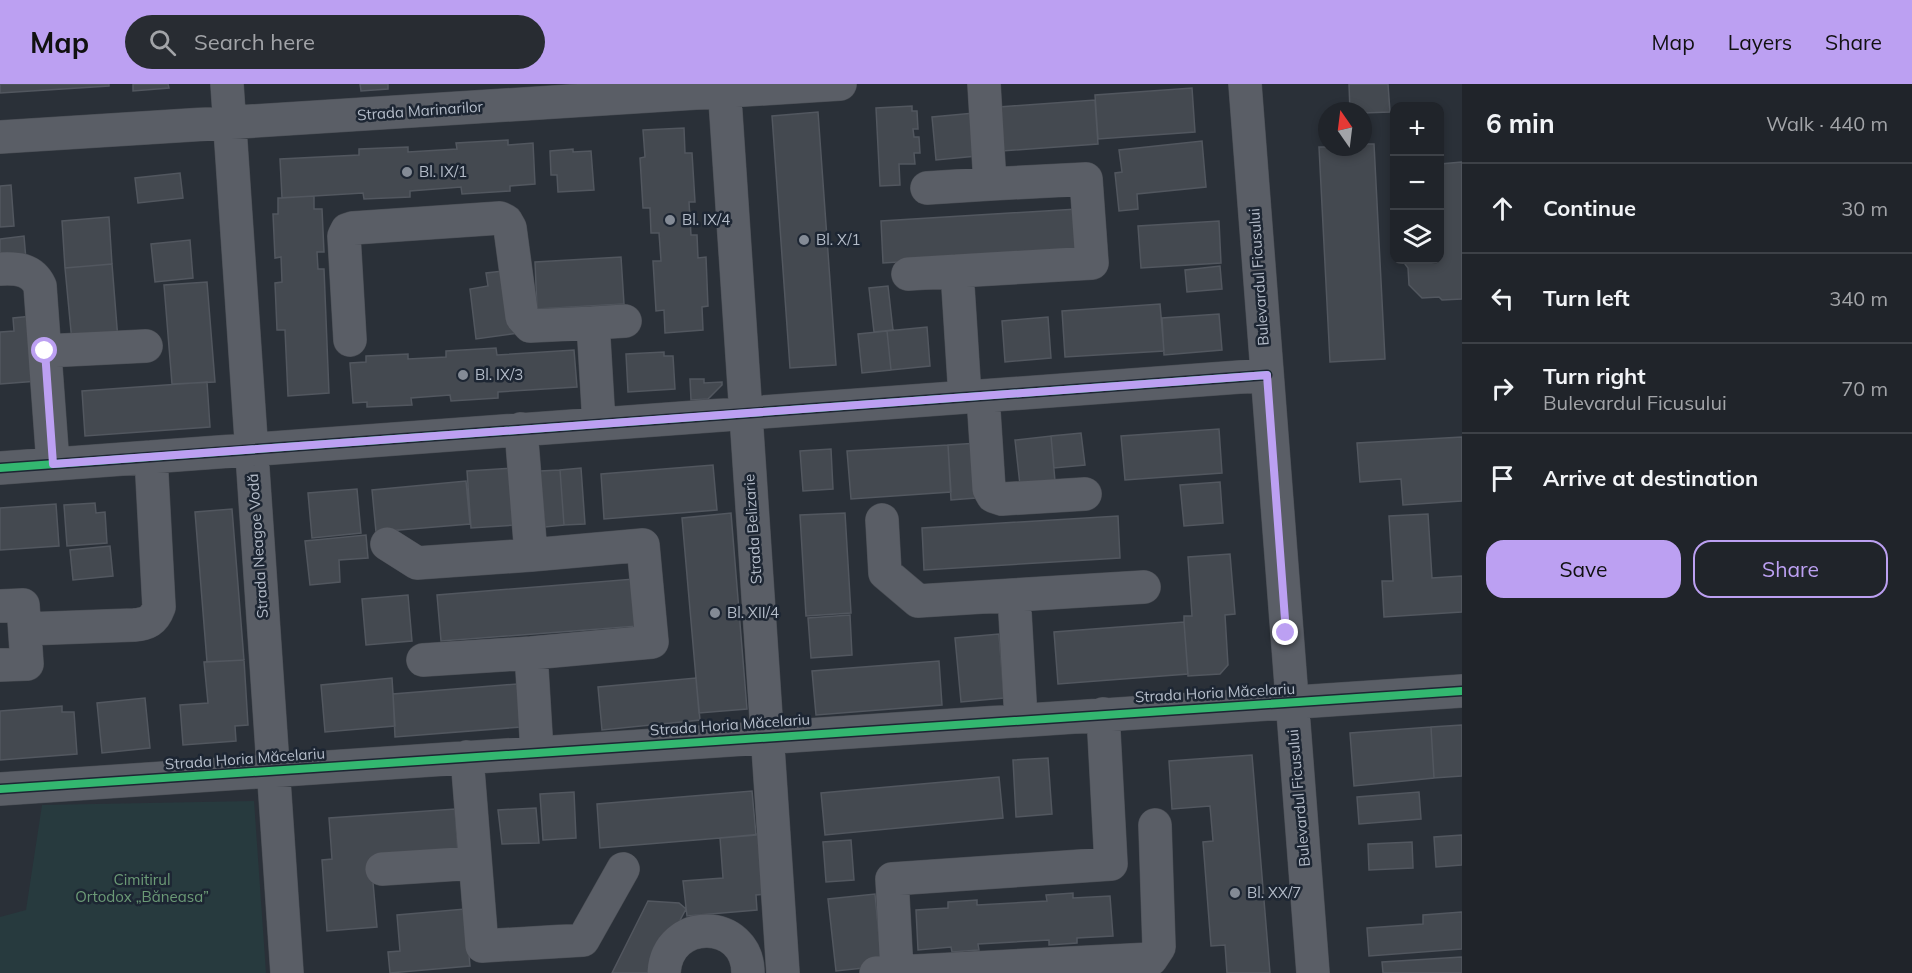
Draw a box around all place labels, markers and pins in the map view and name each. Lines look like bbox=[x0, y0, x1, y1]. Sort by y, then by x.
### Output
place label: Bl. IX/1 bbox=[419, 162, 467, 181]
marker: Bl. IX/1 bbox=[400, 165, 414, 179]
place label: Bl. IX/4 bbox=[682, 210, 730, 229]
marker: Bl. IX/4 bbox=[663, 213, 677, 227]
place label: Bl. X/1 bbox=[816, 230, 860, 249]
marker: Bl. X/1 bbox=[797, 233, 811, 247]
place label: Bl. IX/3 bbox=[475, 365, 523, 384]
marker: Bl. IX/3 bbox=[456, 368, 470, 382]
place label: Bl. XII/4 bbox=[727, 603, 779, 622]
marker: Bl. XII/4 bbox=[708, 606, 722, 620]
place label: Bl. XX/7 bbox=[1247, 883, 1301, 902]
marker: Bl. XX/7 bbox=[1228, 886, 1242, 900]

